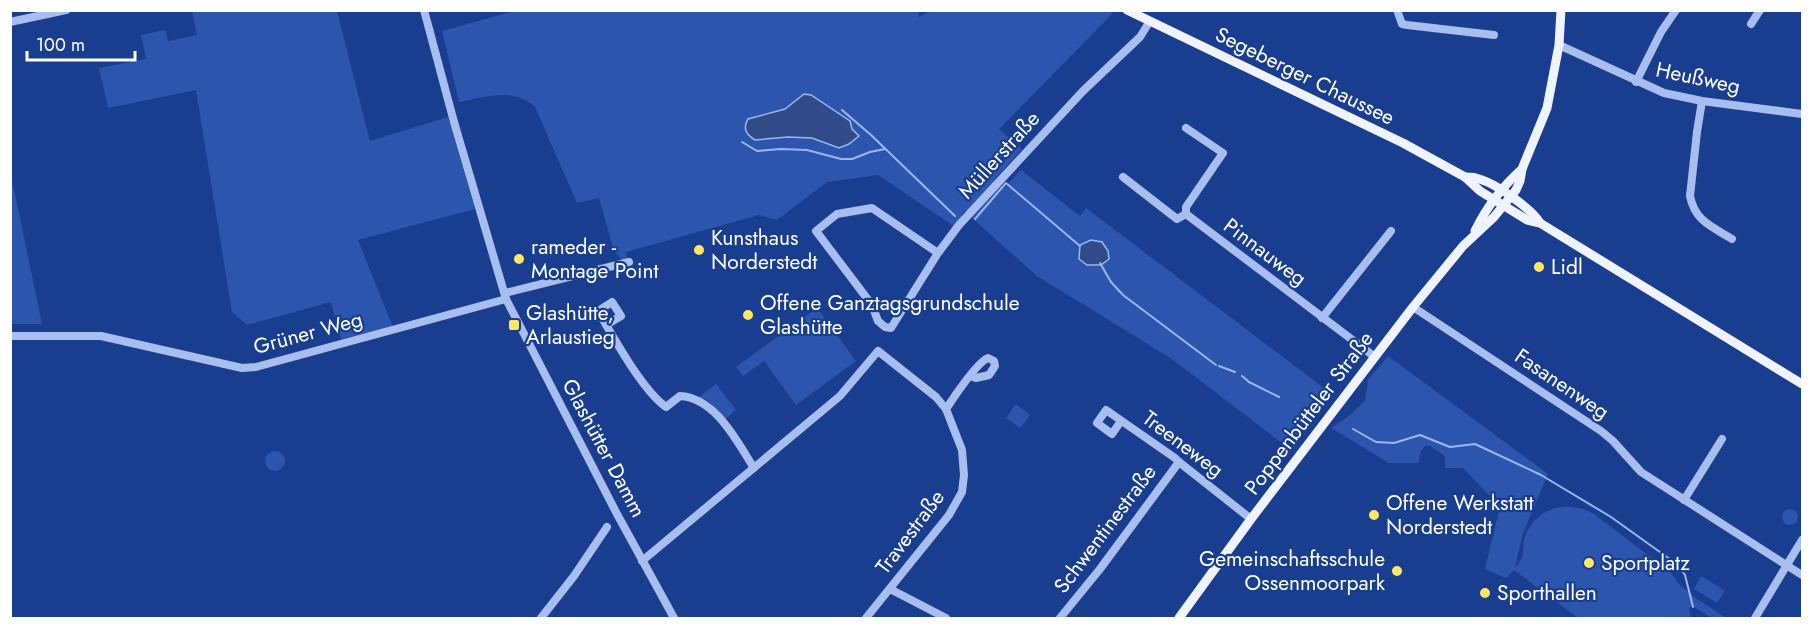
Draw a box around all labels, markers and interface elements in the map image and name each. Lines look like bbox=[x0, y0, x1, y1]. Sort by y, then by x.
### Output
street label: Segeberger Chaussee bbox=[1210, 20, 1400, 133]
scale bar bbox=[27, 24, 135, 62]
text: 100 m bbox=[36, 32, 85, 58]
street label: Heußweg bbox=[1653, 54, 1743, 102]
street label: Müllerstraße bbox=[951, 104, 1047, 206]
street label: Pinnauweg bbox=[1217, 211, 1313, 293]
place label: Kunsthaus Norderstedt bbox=[711, 223, 817, 277]
place label: rameder - Montage Point bbox=[531, 232, 659, 286]
marker: Kunsthaus Norderstedt bbox=[692, 243, 706, 257]
marker: rameder - Montage Point bbox=[512, 252, 526, 266]
place label: Lidl bbox=[1551, 252, 1583, 282]
marker: Lidl bbox=[1532, 260, 1546, 274]
place label: Offene Ganztagsgrundschule Glashütte bbox=[760, 288, 1020, 342]
place label: Glashütte, Arlaustieg bbox=[526, 298, 615, 352]
street label: Grüner Weg bbox=[250, 304, 366, 362]
marker: Offene Ganztagsgrundschule Glashütte bbox=[741, 308, 755, 322]
marker: Glashütte, Arlaustieg bbox=[507, 318, 521, 332]
street label: Poppenbütteler Straße bbox=[1238, 325, 1381, 501]
street label: Fasanenweg bbox=[1509, 341, 1615, 427]
street label: Glashütter Damm bbox=[555, 373, 653, 523]
street label: Treeneweg bbox=[1136, 403, 1230, 485]
street label: Schwentinestraße bbox=[1047, 458, 1163, 600]
street label: Travestraße bbox=[868, 483, 952, 580]
place label: Offene Werkstatt Norderstedt bbox=[1386, 488, 1534, 542]
marker: Offene Werkstatt Norderstedt bbox=[1367, 508, 1381, 522]
place label: Gemeinschaftsschule Ossenmoorpark bbox=[1199, 544, 1386, 598]
place label: Sportplatz bbox=[1601, 548, 1690, 578]
marker: Sportplatz bbox=[1582, 556, 1596, 570]
marker: Gemeinschaftsschule Ossenmoorpark bbox=[1390, 564, 1404, 578]
place label: Sporthallen bbox=[1497, 578, 1597, 608]
marker: Sporthallen bbox=[1478, 586, 1492, 600]

